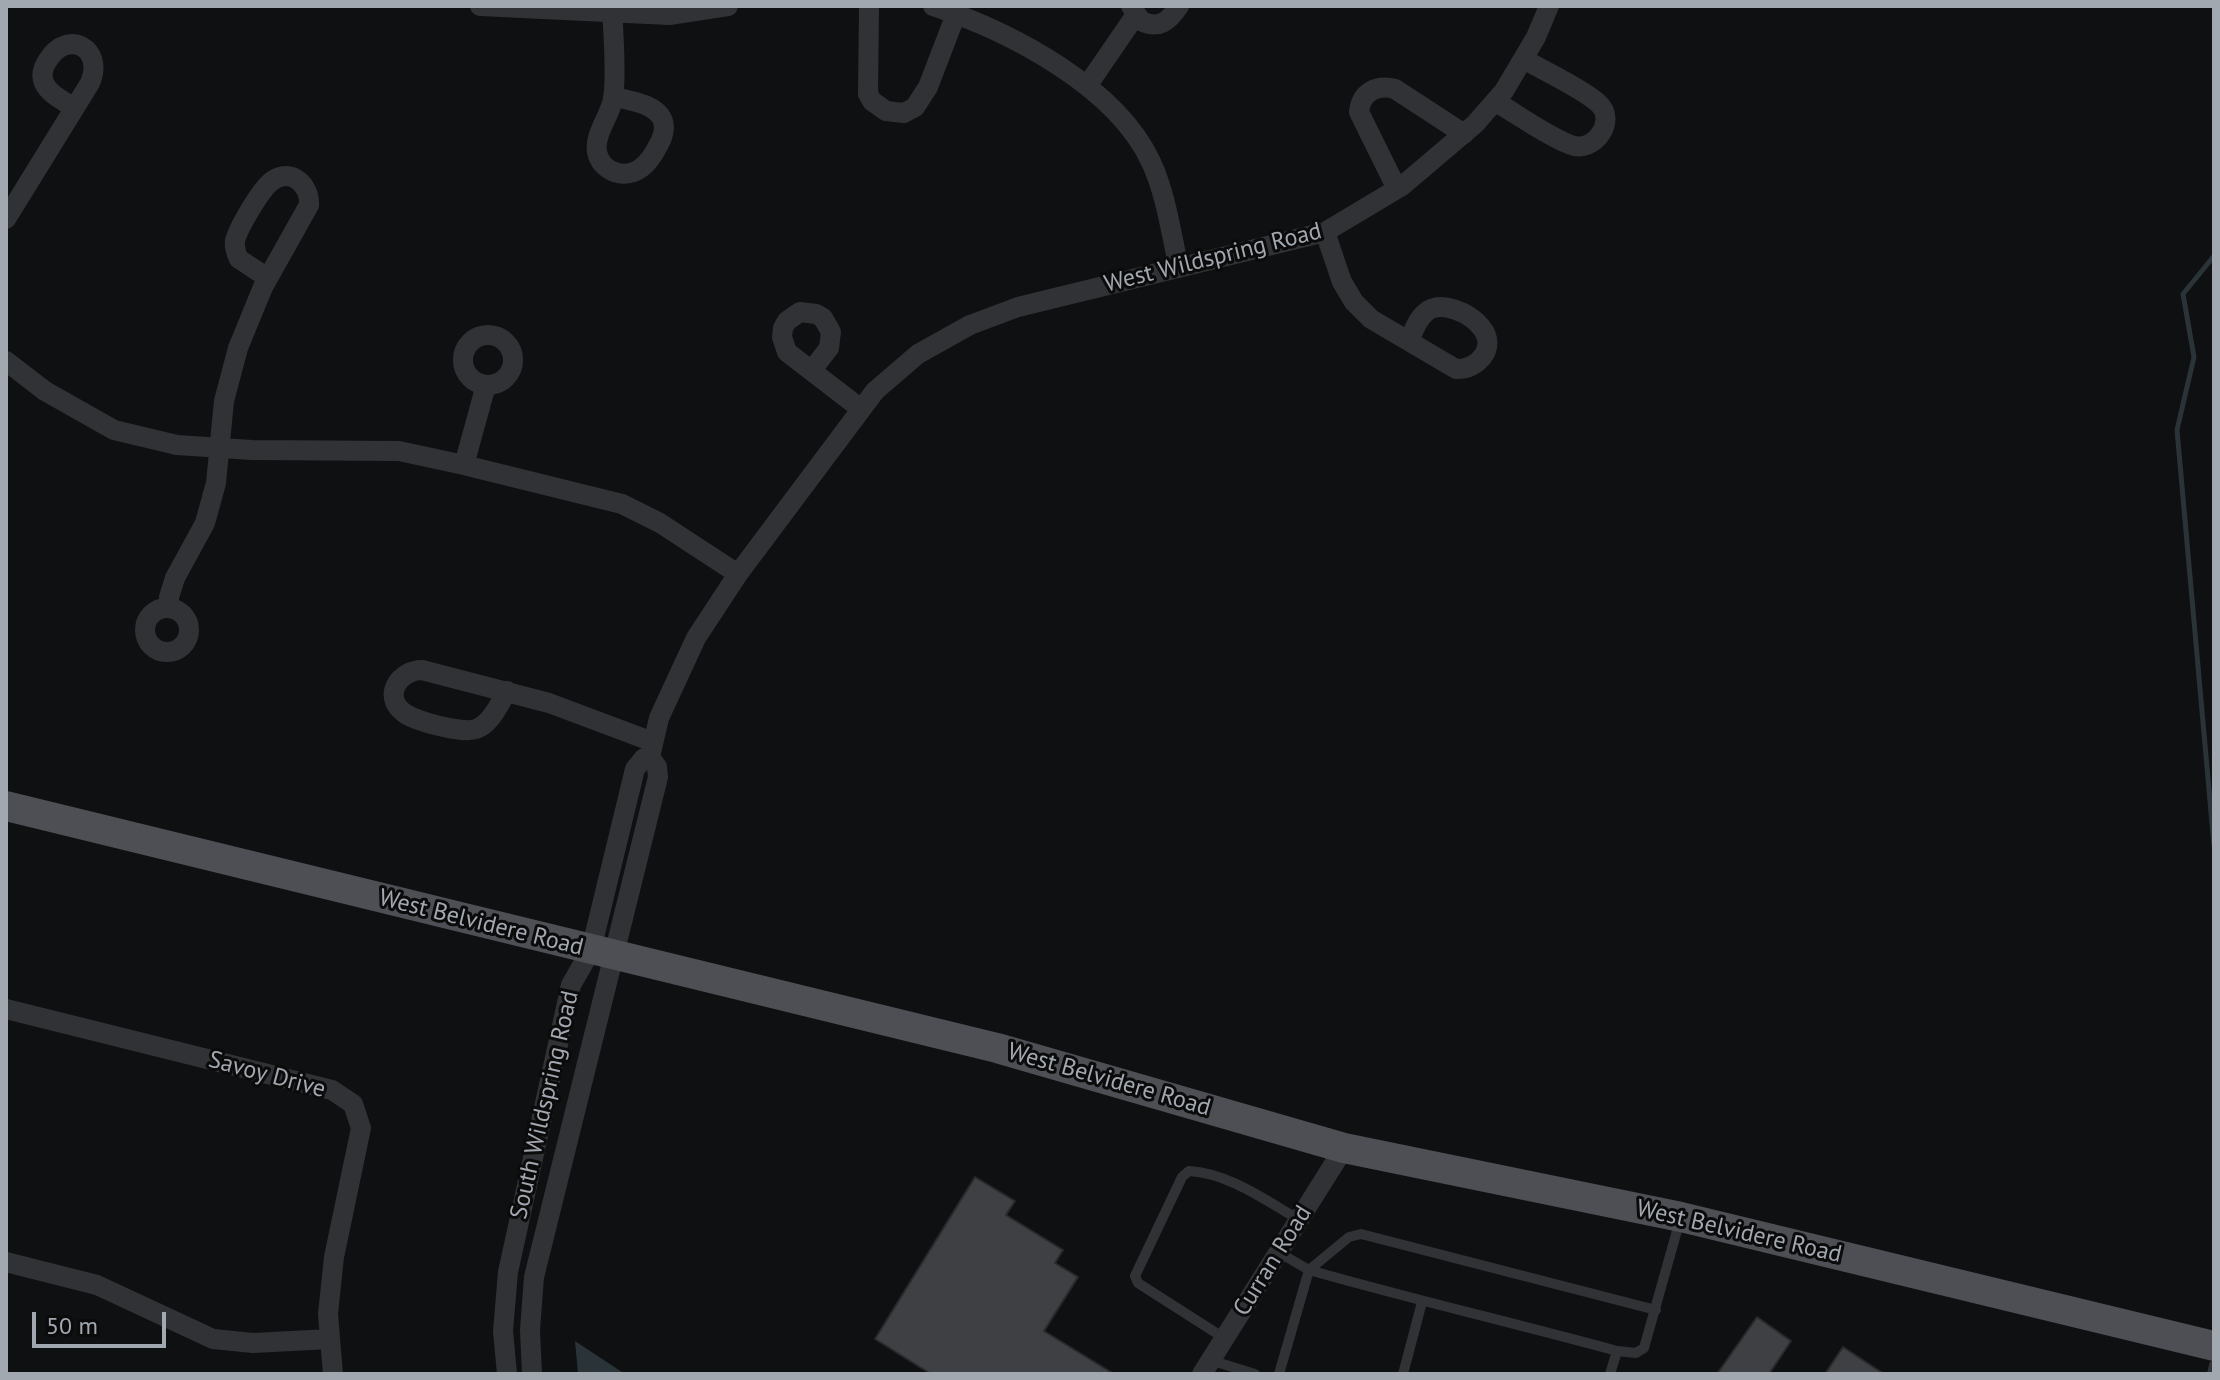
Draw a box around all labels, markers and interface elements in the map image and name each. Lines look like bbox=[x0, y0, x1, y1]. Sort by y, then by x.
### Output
street label: West Wildspring Road bbox=[1101, 217, 1325, 299]
street label: West Belvidere Road bbox=[376, 884, 586, 962]
street label: South Wildspring Road bbox=[505, 988, 585, 1222]
street label: West Belvidere Road bbox=[1004, 1037, 1214, 1123]
street label: Savoy Drive bbox=[205, 1046, 329, 1104]
street label: West Belvidere Road bbox=[1634, 1194, 1844, 1270]
street label: Curran Road bbox=[1228, 1200, 1318, 1322]
scale bar bbox=[36, 1296, 170, 1346]
text: 50 m bbox=[46, 1310, 98, 1341]

